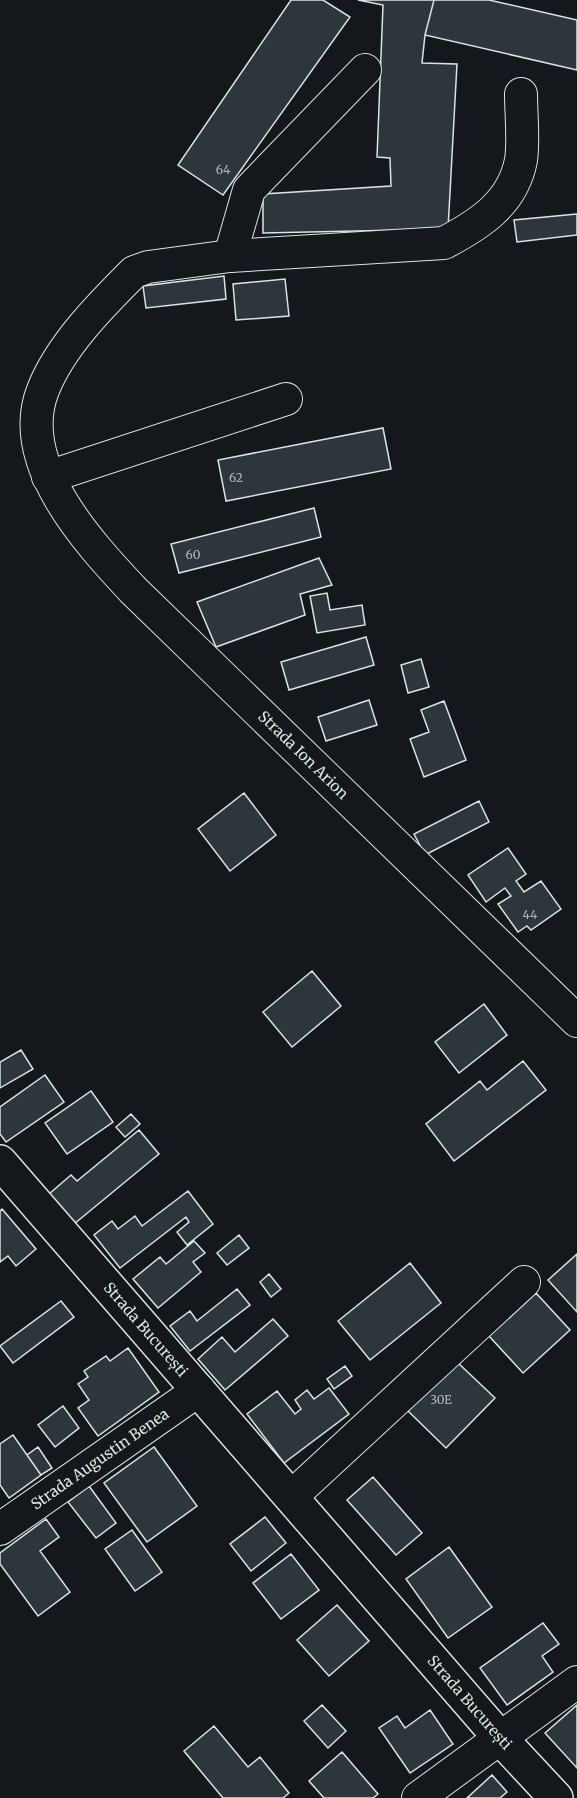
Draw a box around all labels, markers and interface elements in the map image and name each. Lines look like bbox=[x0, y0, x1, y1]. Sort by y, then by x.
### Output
house number: 64 bbox=[216, 162, 231, 177]
house number: 62 bbox=[229, 470, 243, 485]
house number: 60 bbox=[186, 547, 201, 562]
street label: Strada Ion Arion bbox=[254, 707, 353, 803]
house number: 44 bbox=[523, 907, 538, 922]
street label: Strada București bbox=[100, 1278, 192, 1381]
house number: 30E bbox=[430, 1392, 452, 1407]
street label: Strada Augustin Benea bbox=[27, 1404, 172, 1513]
street label: Strada București bbox=[424, 1651, 516, 1754]

